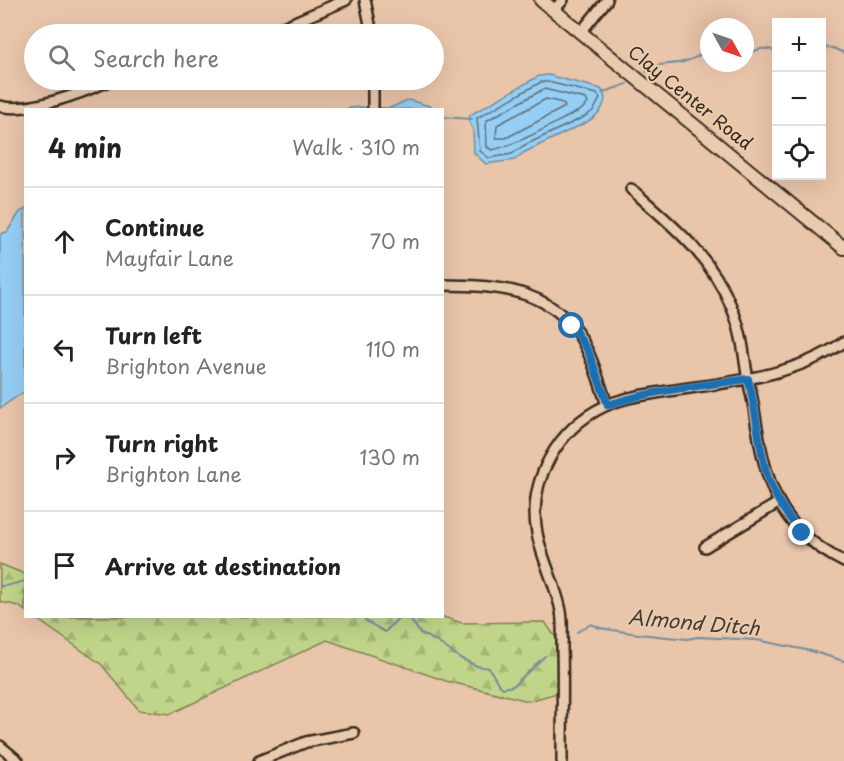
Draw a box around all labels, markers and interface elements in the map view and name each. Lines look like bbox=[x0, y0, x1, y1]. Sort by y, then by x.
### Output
north arrow bbox=[700, 18, 754, 72]
map controls bbox=[772, 18, 826, 180]
button: + bbox=[772, 18, 826, 72]
search box bbox=[24, 24, 444, 90]
street label: Clay Center Road bbox=[623, 38, 759, 156]
icon: search bbox=[45, 41, 78, 74]
text: Search here bbox=[93, 41, 219, 74]
button: − bbox=[772, 72, 826, 126]
button: locate bbox=[772, 126, 826, 180]
text: 4 min bbox=[48, 128, 122, 167]
text: Walk · 310 m bbox=[292, 132, 420, 162]
text: Continue bbox=[105, 210, 204, 243]
icon: ahead bbox=[48, 225, 81, 258]
text: 70 m bbox=[370, 226, 420, 256]
text: Mayfair Lane bbox=[105, 243, 234, 273]
route start bbox=[558, 312, 584, 338]
text: Turn left bbox=[105, 318, 202, 351]
icon: left bbox=[48, 333, 81, 366]
text: 110 m bbox=[366, 334, 420, 364]
text: Brighton Avenue bbox=[105, 351, 267, 381]
text: Turn right bbox=[105, 426, 218, 459]
icon: right bbox=[48, 441, 81, 474]
text: 130 m bbox=[360, 442, 420, 472]
text: Brighton Lane bbox=[105, 459, 242, 489]
route end bbox=[788, 519, 814, 545]
icon: arrive bbox=[48, 549, 81, 582]
text: Arrive at destination bbox=[105, 549, 341, 582]
water label: Almond Ditch bbox=[627, 601, 761, 643]

